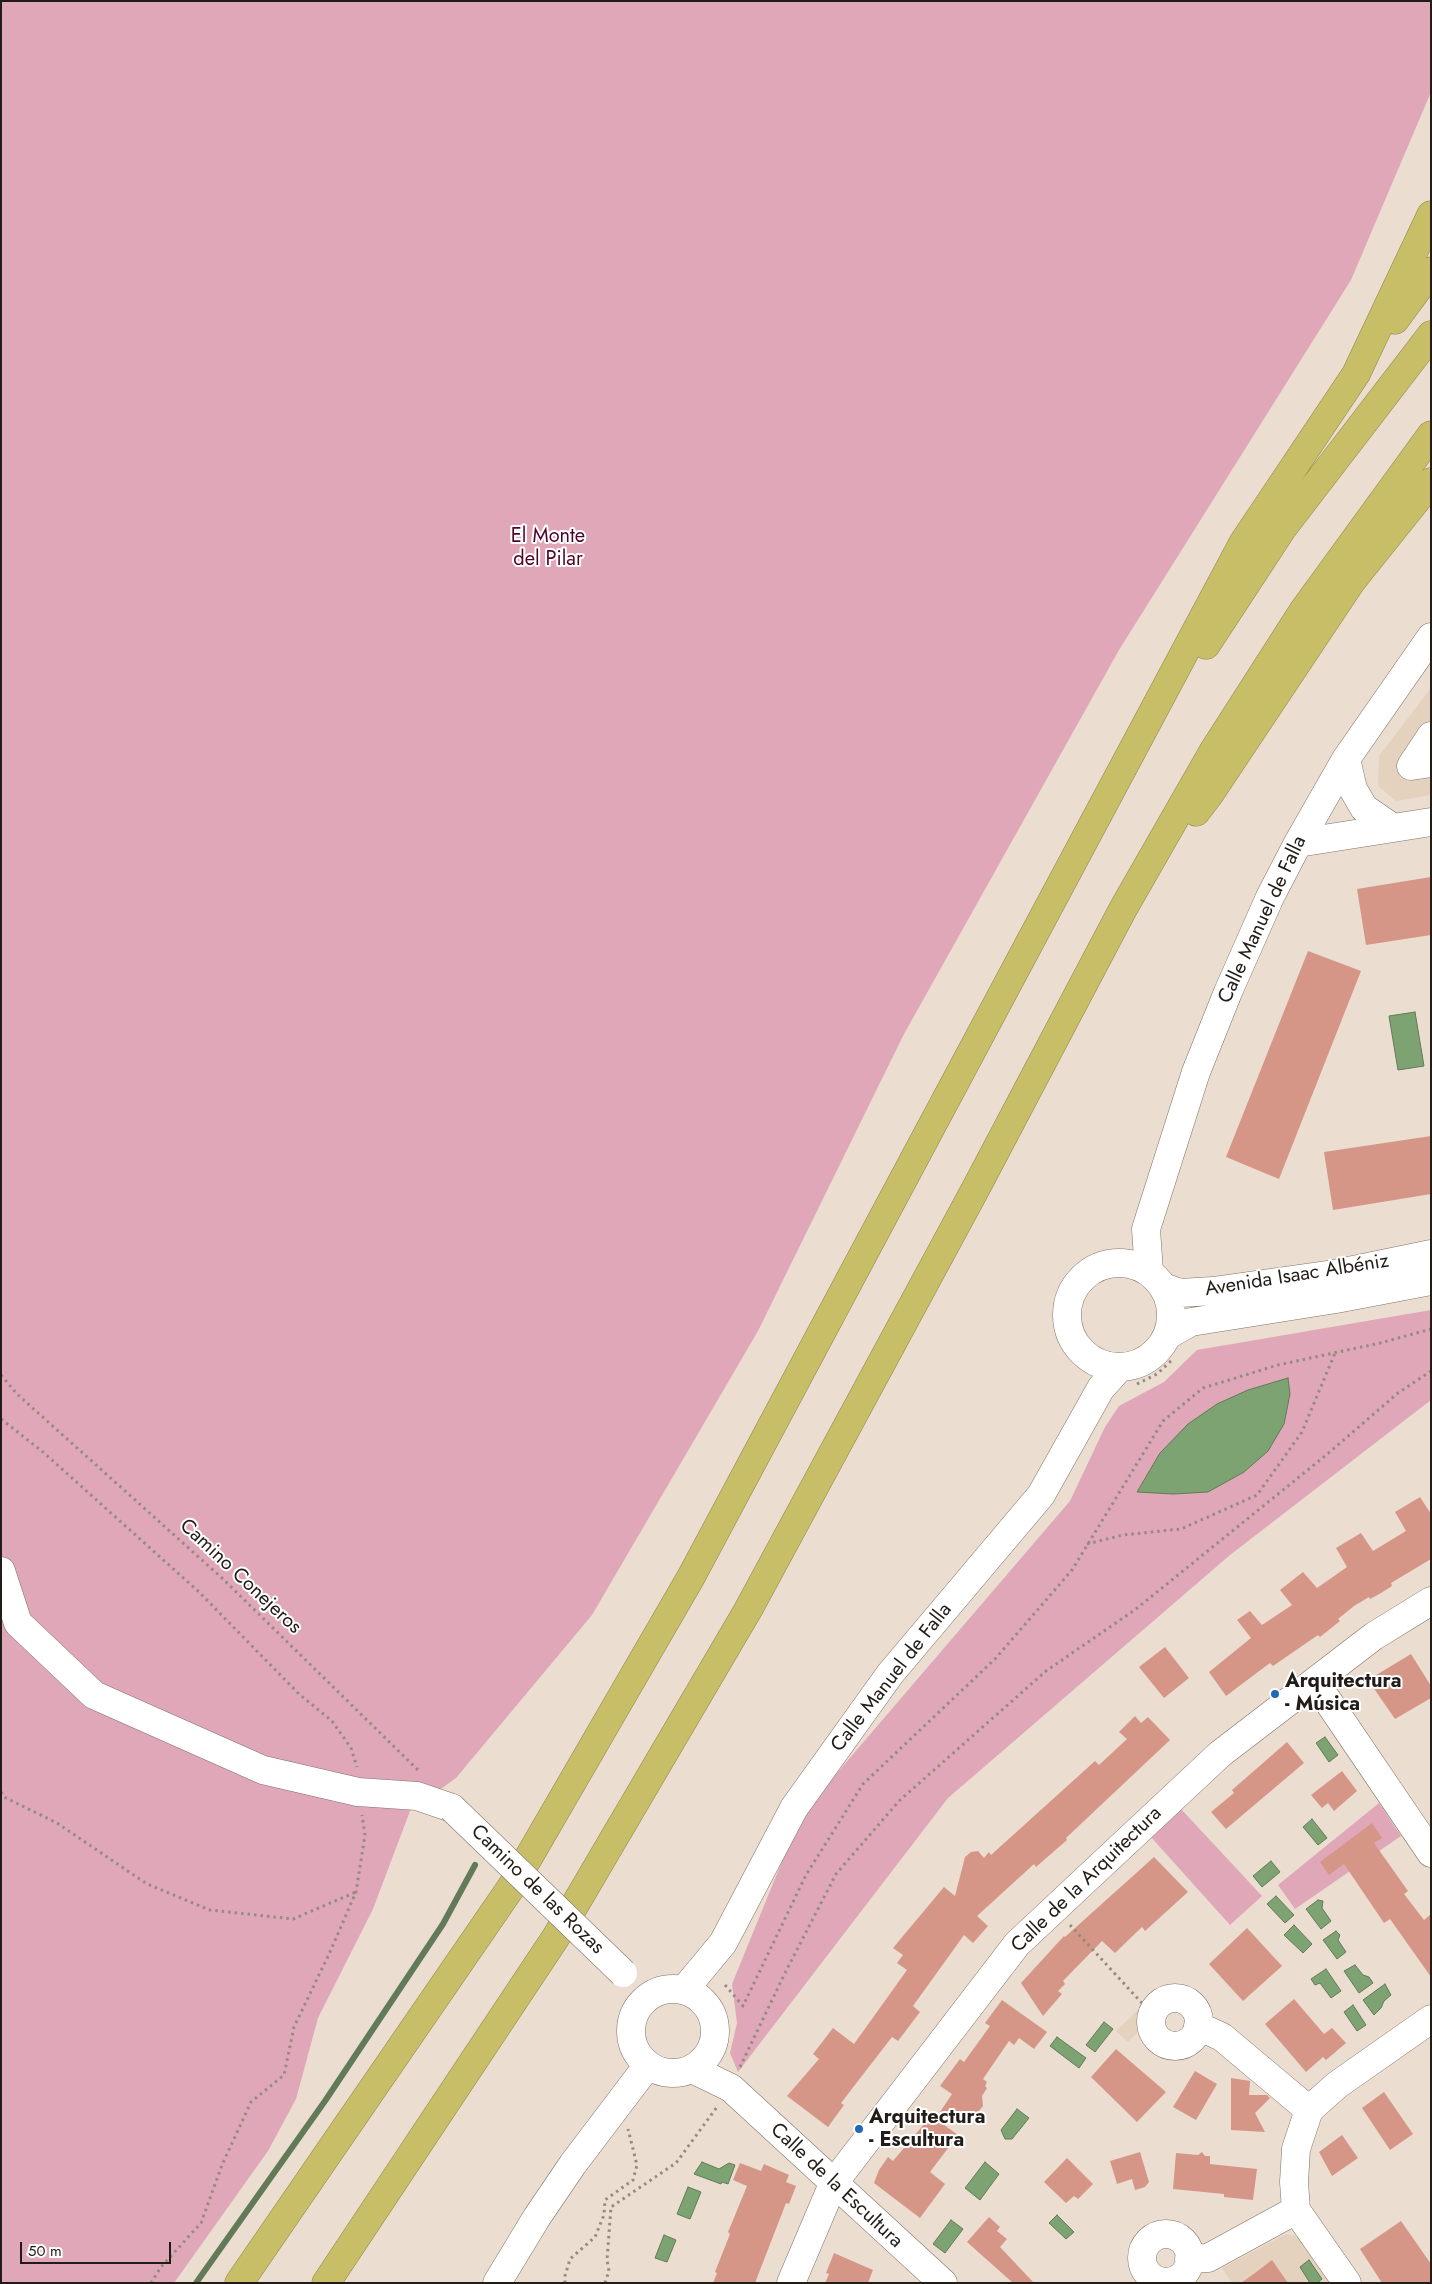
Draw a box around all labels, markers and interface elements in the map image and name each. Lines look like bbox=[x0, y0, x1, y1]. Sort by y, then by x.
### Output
park label: El Monte del Pilar bbox=[511, 525, 585, 572]
street label: Calle Manuel de Falla bbox=[1214, 832, 1312, 1008]
street label: Avenida Isaac Albéniz bbox=[1203, 1250, 1391, 1302]
street label: Camino Conejeros bbox=[174, 1514, 306, 1640]
street label: Calle Manuel de Falla bbox=[826, 1599, 958, 1757]
place label: Arquitectura - Música bbox=[1285, 1670, 1402, 1717]
marker: Arquitectura - Música bbox=[1269, 1688, 1281, 1700]
street label: Calle de la Arquitectura bbox=[1007, 1802, 1167, 1958]
street label: Camino de las Rozas bbox=[465, 1820, 609, 1960]
place label: Arquitectura - Escultura bbox=[869, 2106, 986, 2153]
street label: Calle de la Escultura bbox=[765, 2118, 907, 2254]
marker: Arquitectura - Escultura bbox=[853, 2123, 865, 2135]
scale bar bbox=[22, 2232, 174, 2264]
text: 50 m bbox=[28, 2240, 62, 2262]

